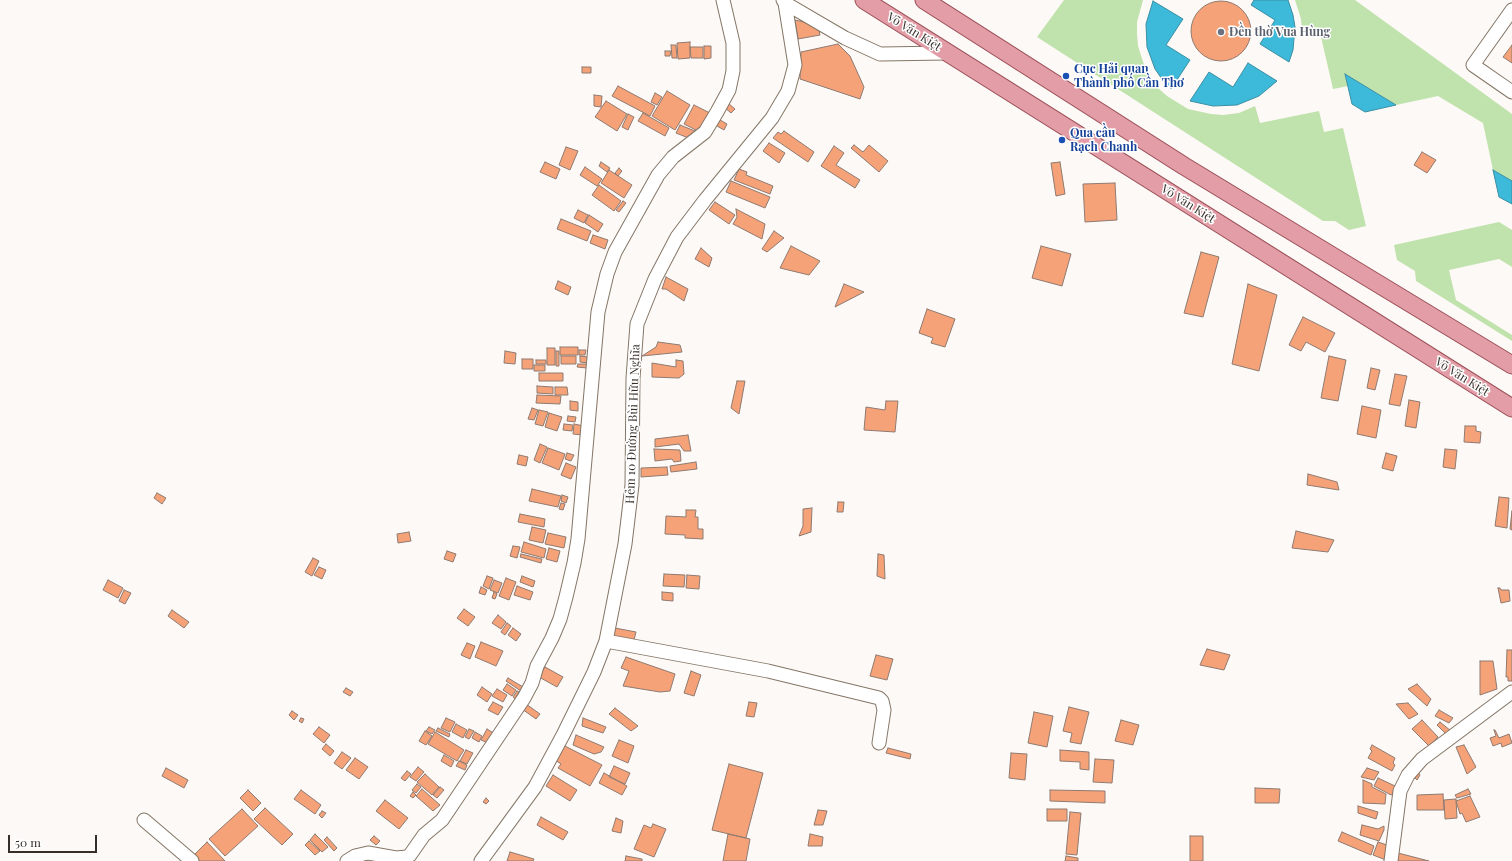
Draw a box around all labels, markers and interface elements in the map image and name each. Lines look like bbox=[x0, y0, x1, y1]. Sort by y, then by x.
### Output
street label: Võ Văn Kiệt bbox=[884, 10, 944, 54]
place label: Đền thờ Vua Hùng bbox=[1229, 25, 1330, 39]
marker: Đền thờ Vua Hùng bbox=[1216, 27, 1226, 37]
place label: Cục Hải quan Thành phố Cần Thơ bbox=[1074, 62, 1184, 90]
marker: Cục Hải quan Thành phố Cần Thơ bbox=[1061, 71, 1071, 81]
place label: Qua cầu Rạch Chanh bbox=[1070, 126, 1137, 154]
marker: Qua cầu Rạch Chanh bbox=[1057, 135, 1067, 145]
street label: Võ Văn Kiệt bbox=[1158, 182, 1218, 226]
street label: Hẻm 10 Đường Bùi Hữu Nghĩa bbox=[623, 344, 643, 504]
street label: Võ Văn Kiệt bbox=[1432, 355, 1492, 399]
scale bar bbox=[10, 827, 99, 853]
text: 50 m bbox=[15, 834, 41, 850]

